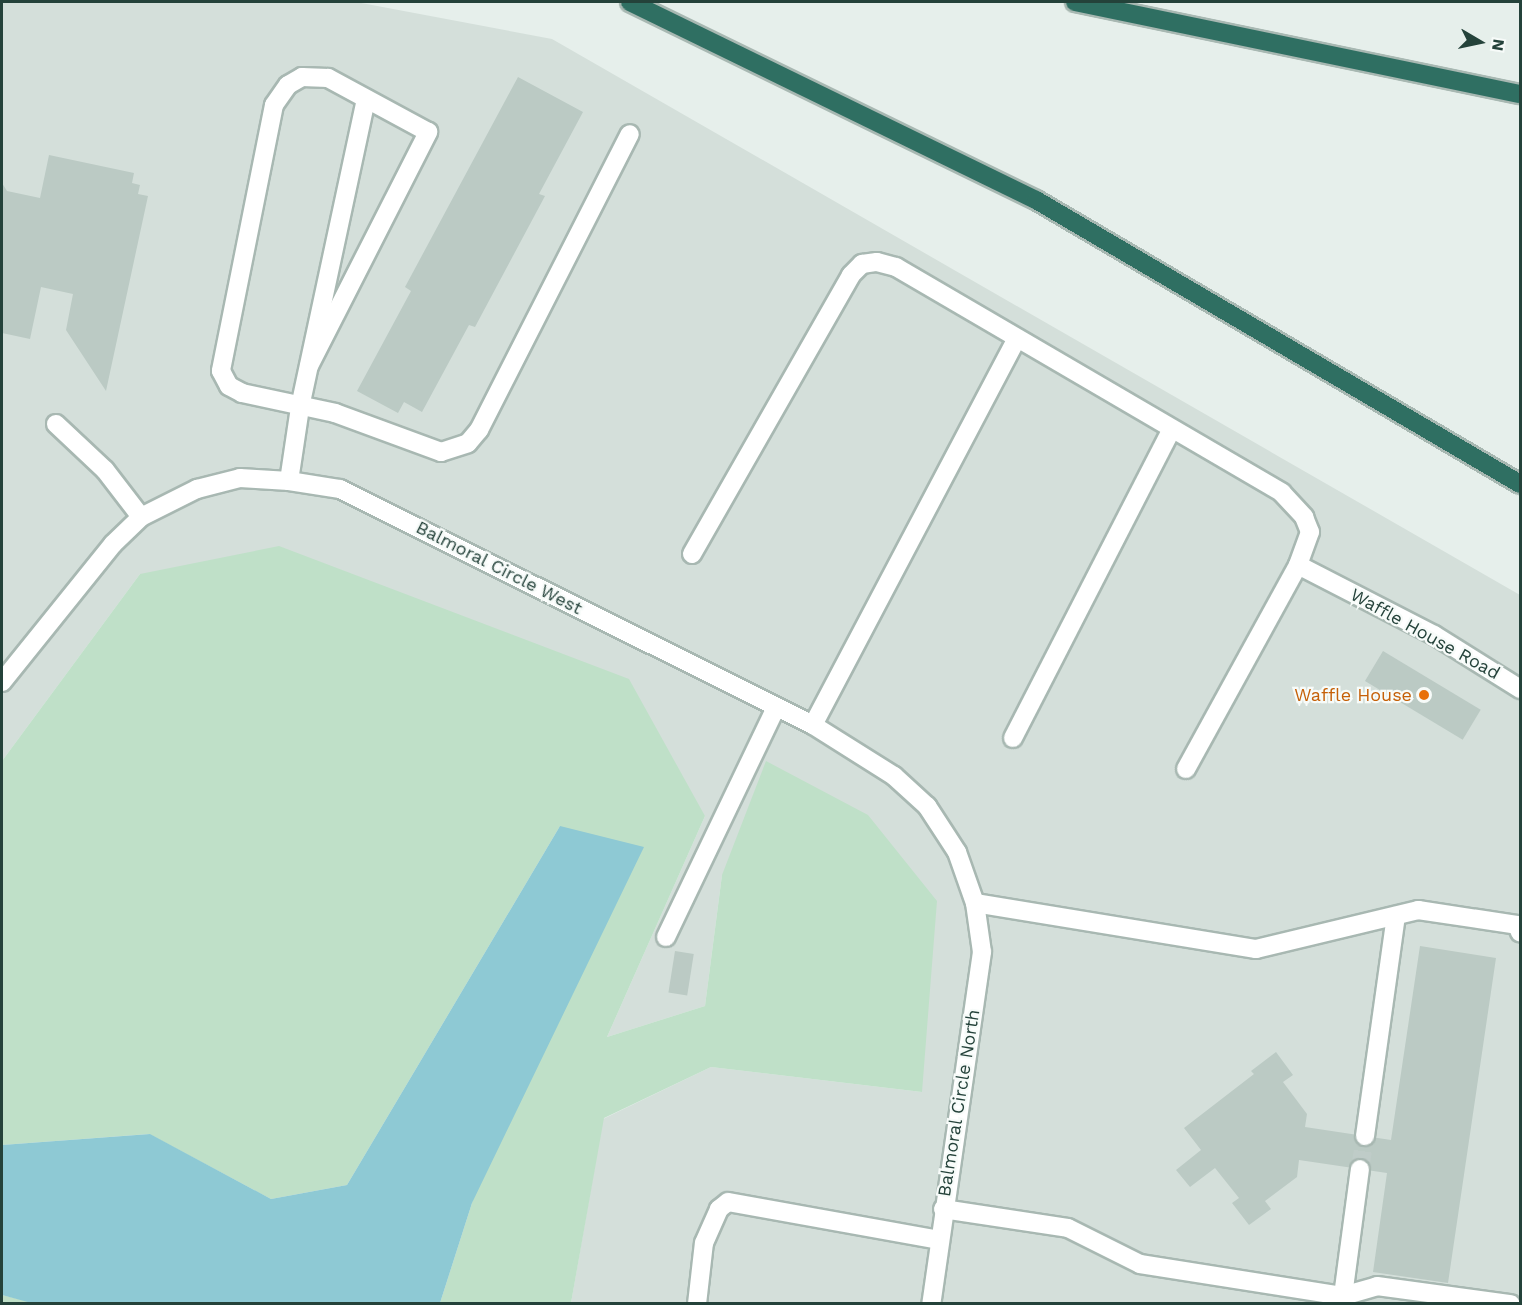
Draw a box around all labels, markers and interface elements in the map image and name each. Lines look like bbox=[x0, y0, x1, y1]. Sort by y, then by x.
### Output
north arrow bbox=[1450, 12, 1510, 72]
text: N bbox=[1488, 38, 1509, 52]
street label: Balmoral Circle West bbox=[412, 516, 586, 620]
street label: Waffle House Road bbox=[1346, 584, 1504, 684]
place label: Waffle House bbox=[1294, 684, 1412, 706]
marker: Waffle House bbox=[1417, 688, 1431, 702]
street label: Balmoral Circle North bbox=[933, 1007, 985, 1199]

